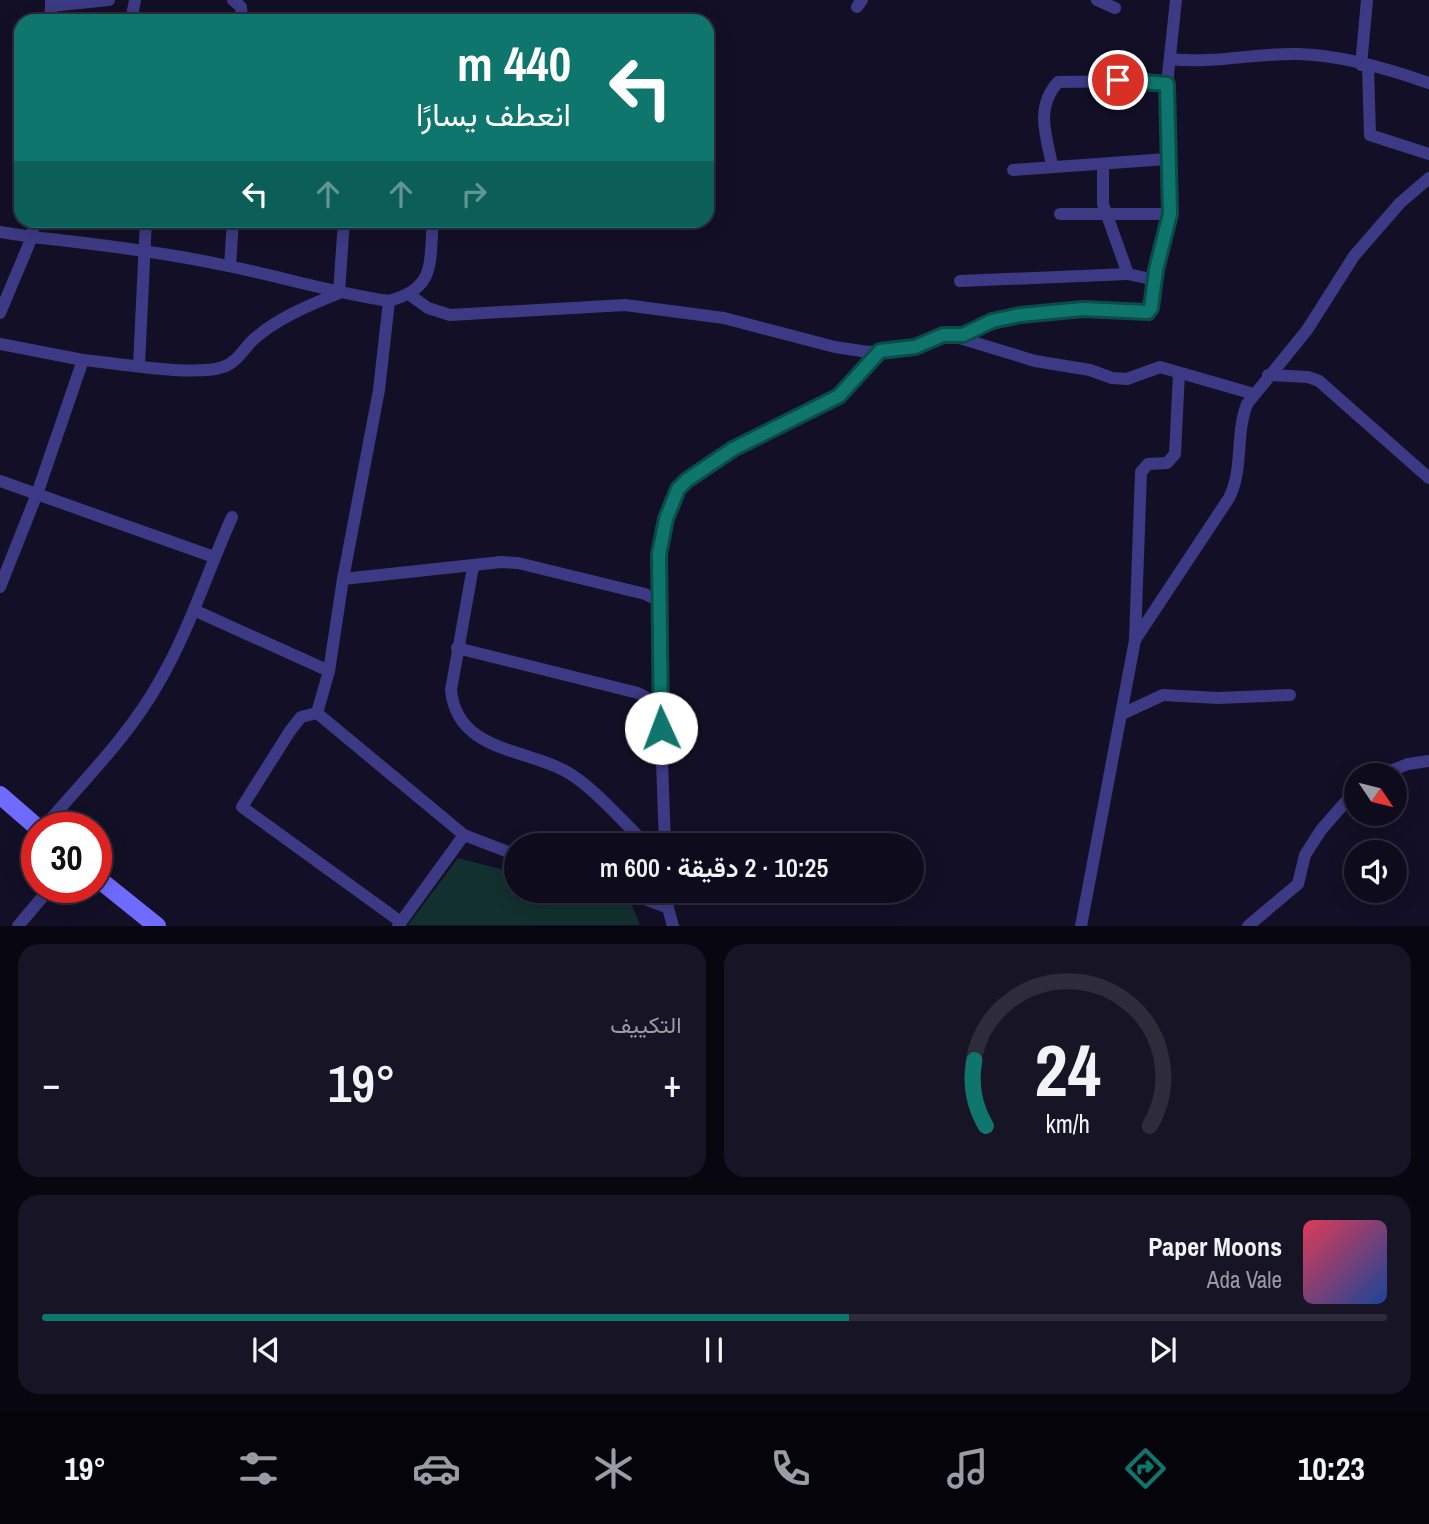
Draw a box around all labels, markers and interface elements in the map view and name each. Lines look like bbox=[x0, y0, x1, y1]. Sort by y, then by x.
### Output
text: 440 m bbox=[457, 30, 571, 96]
icon: left bbox=[595, 42, 686, 133]
pin bbox=[1088, 50, 1148, 110]
icon: arrive bbox=[1099, 61, 1137, 99]
text: انعطف يسارًا bbox=[416, 93, 571, 136]
icon: left bbox=[236, 175, 274, 213]
icon: ahead bbox=[309, 175, 347, 213]
icon: ahead bbox=[382, 175, 420, 213]
icon: right bbox=[455, 175, 493, 213]
position arrow bbox=[624, 691, 698, 765]
north arrow bbox=[1344, 763, 1407, 826]
map controls bbox=[1344, 763, 1407, 903]
speed limit sign: 30 bbox=[21, 812, 112, 903]
button: sound bbox=[1344, 840, 1407, 903]
text: 10:25 · 2 دقيقة · 600 m bbox=[600, 850, 828, 885]
text: التكييف bbox=[610, 1009, 682, 1040]
text: 24 bbox=[1034, 1022, 1100, 1120]
text: 19° bbox=[328, 1048, 396, 1118]
text: − bbox=[42, 1058, 60, 1109]
text: + bbox=[663, 1058, 681, 1109]
text: km/h bbox=[1045, 1107, 1089, 1141]
text: Paper Moons bbox=[1148, 1229, 1282, 1264]
text: Ada Vale bbox=[1207, 1264, 1282, 1295]
icon: previous bbox=[247, 1331, 285, 1369]
icon: pause bbox=[695, 1331, 733, 1369]
icon: next bbox=[1144, 1331, 1182, 1369]
icon: filters bbox=[234, 1444, 283, 1493]
icon: car bbox=[412, 1444, 461, 1493]
icon: climate bbox=[589, 1444, 638, 1493]
icon: phone bbox=[766, 1444, 815, 1493]
icon: music bbox=[943, 1444, 992, 1493]
icon: directions bbox=[1121, 1444, 1170, 1493]
text: 19° bbox=[64, 1447, 106, 1490]
text: 10:23 bbox=[1298, 1447, 1365, 1490]

